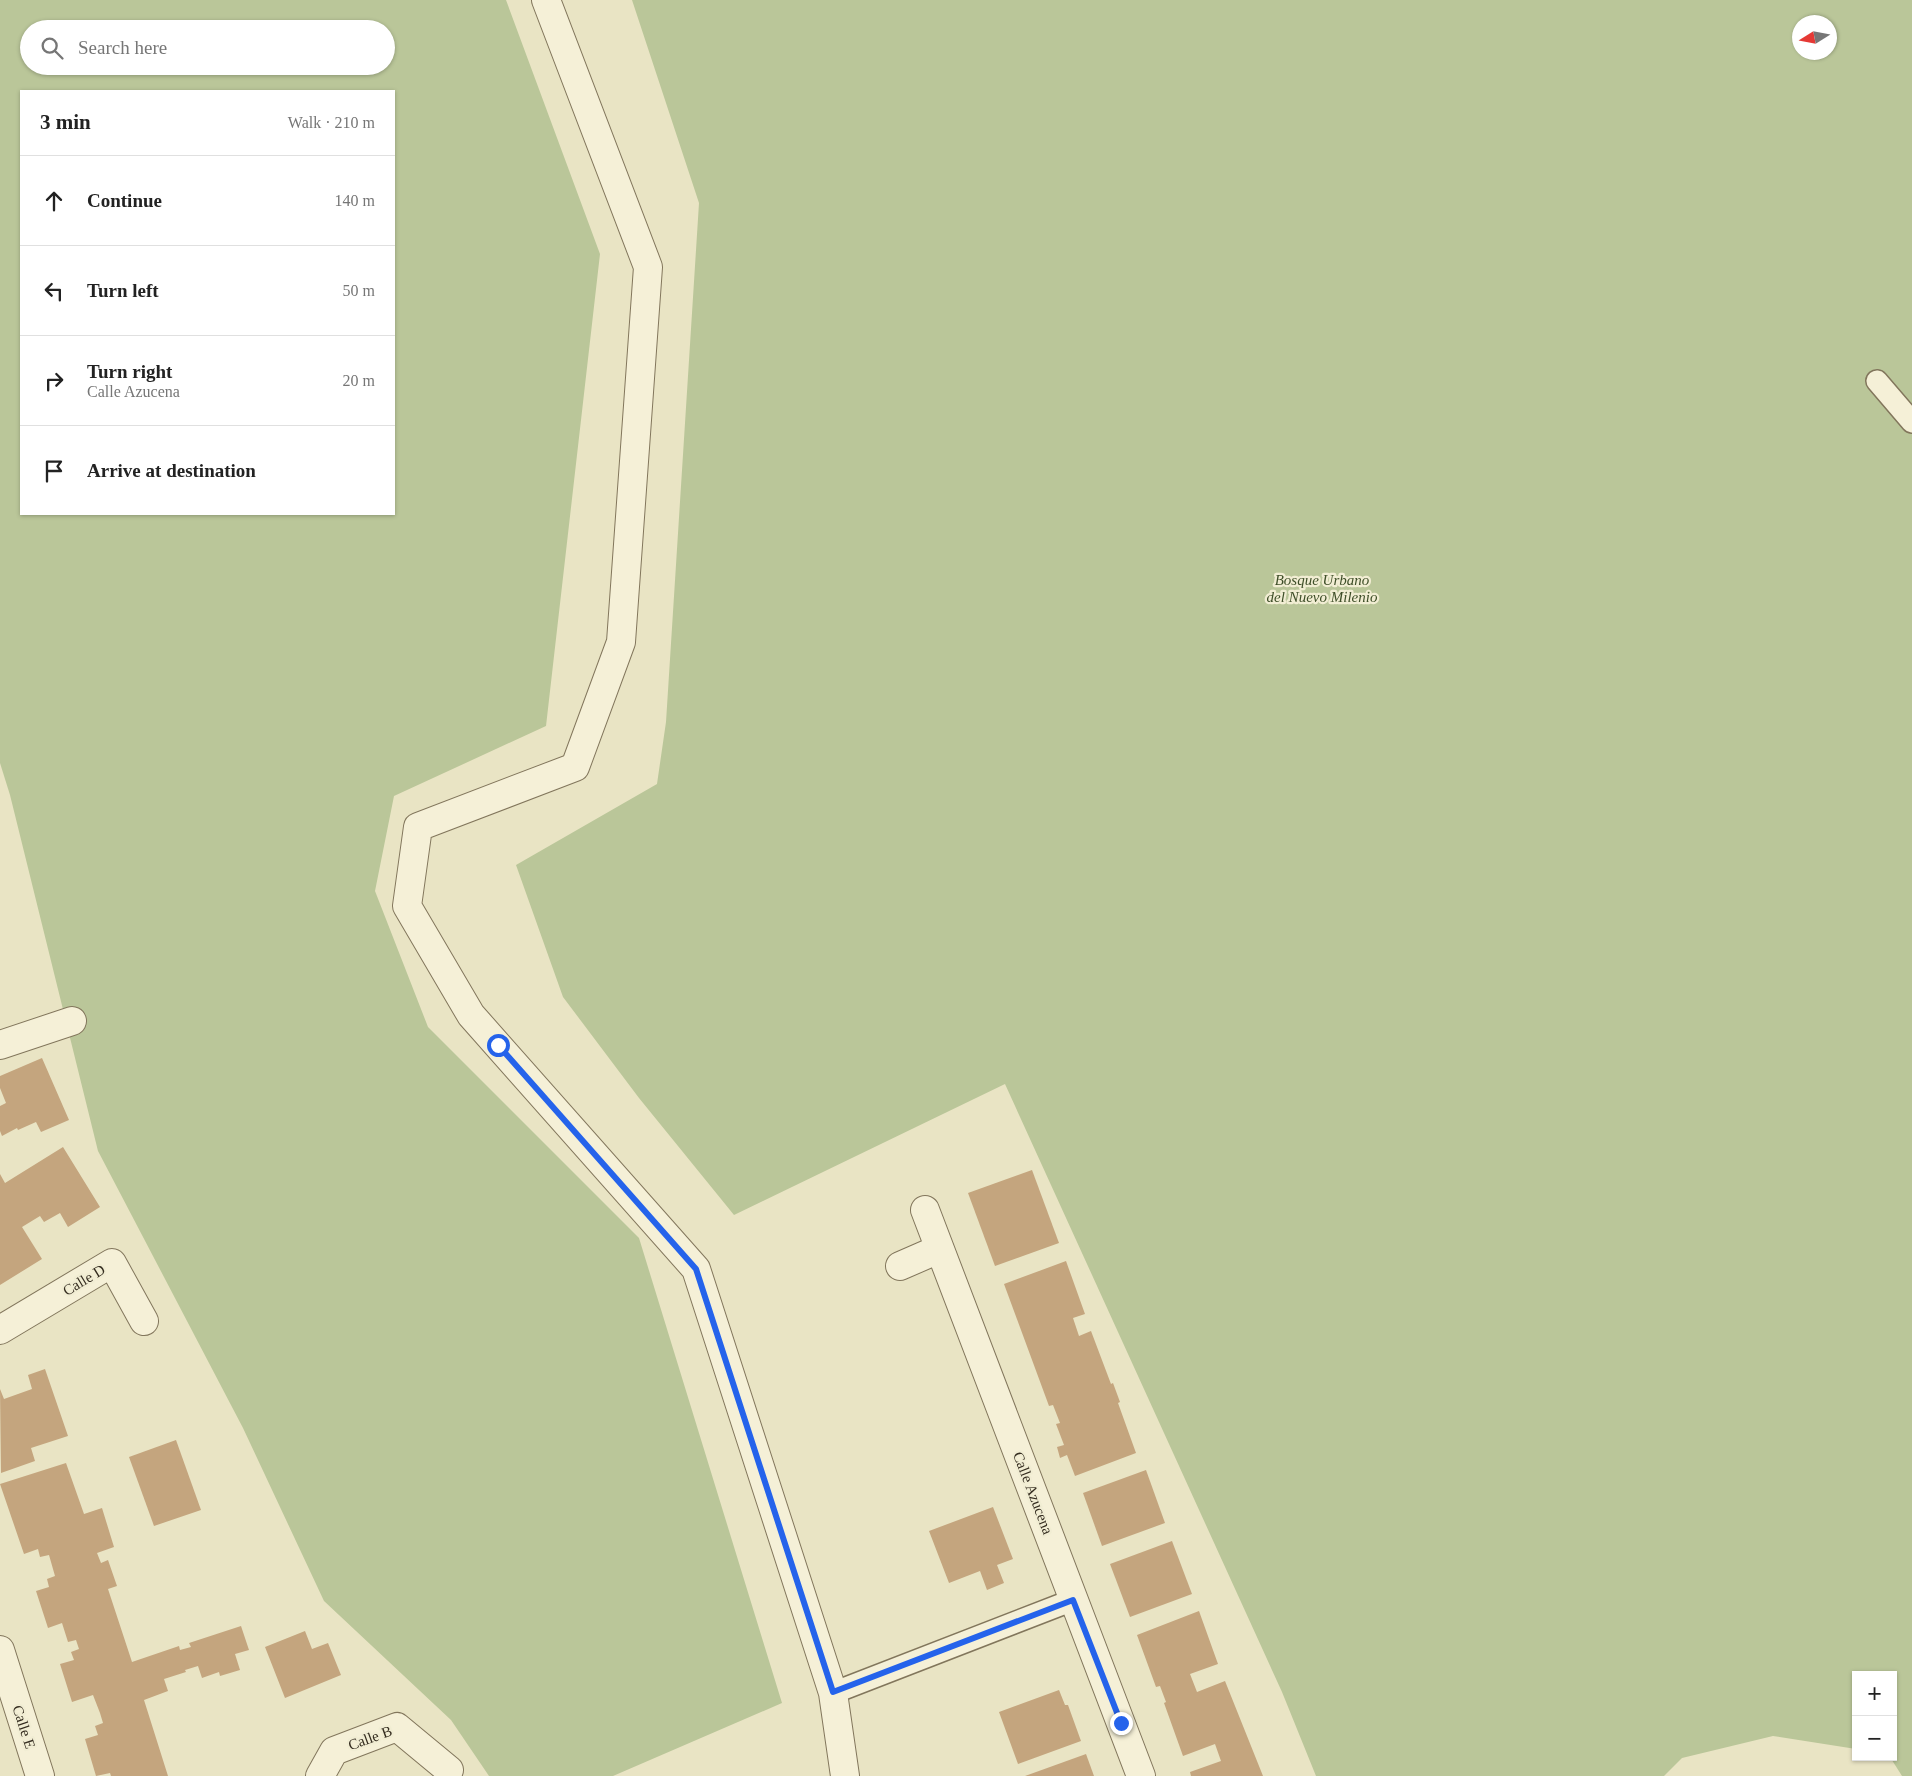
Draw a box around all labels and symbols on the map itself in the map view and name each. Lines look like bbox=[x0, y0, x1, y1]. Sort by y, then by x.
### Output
north arrow bbox=[1792, 15, 1837, 60]
park label: Bosque Urbano del Nuevo Milenio bbox=[1267, 572, 1378, 605]
route start bbox=[487, 1034, 510, 1057]
street label: Calle D bbox=[60, 1261, 108, 1299]
street label: Calle Azucena bbox=[1010, 1450, 1056, 1537]
street label: Calle E bbox=[10, 1703, 38, 1751]
route end bbox=[1110, 1712, 1133, 1735]
street label: Calle B bbox=[346, 1723, 394, 1753]

